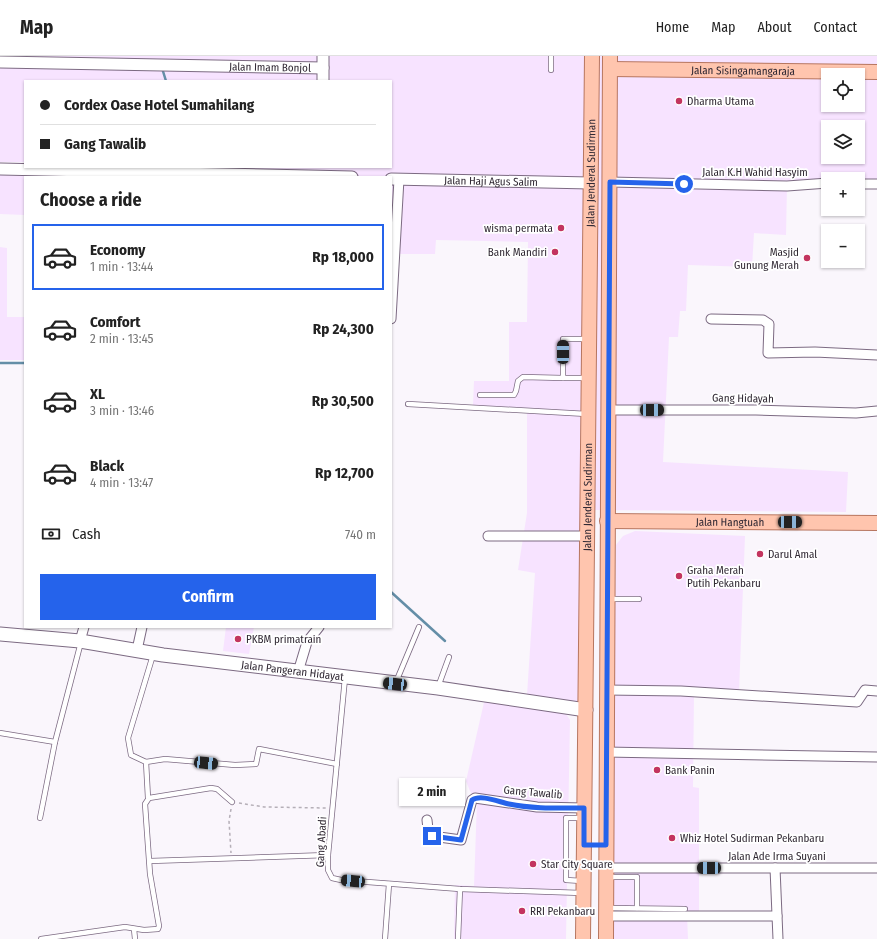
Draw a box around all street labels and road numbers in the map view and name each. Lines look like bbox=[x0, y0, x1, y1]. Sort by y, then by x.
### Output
street label: Jalan Imam Bonjol bbox=[229, 60, 311, 75]
street label: Jalan Sisingamangaraja bbox=[691, 64, 795, 78]
street label: Jalan Jenderal Sudirman bbox=[584, 119, 598, 227]
street label: Jalan K.H Wahid Hasyim bbox=[702, 166, 808, 179]
street label: Jalan Haji Agus Salim bbox=[444, 174, 538, 189]
street label: Gang Hidayah bbox=[712, 391, 774, 406]
street label: Jalan Jenderal Sudirman bbox=[581, 443, 595, 551]
street label: Jalan Hangtuah bbox=[696, 516, 764, 529]
street label: Jalan Pangeran Hidayat bbox=[240, 658, 345, 684]
street label: Gang Tawalib bbox=[503, 783, 563, 802]
street label: Gang Abadi bbox=[314, 816, 329, 868]
street label: Jalan Ade Irma Suyani bbox=[728, 850, 826, 863]

